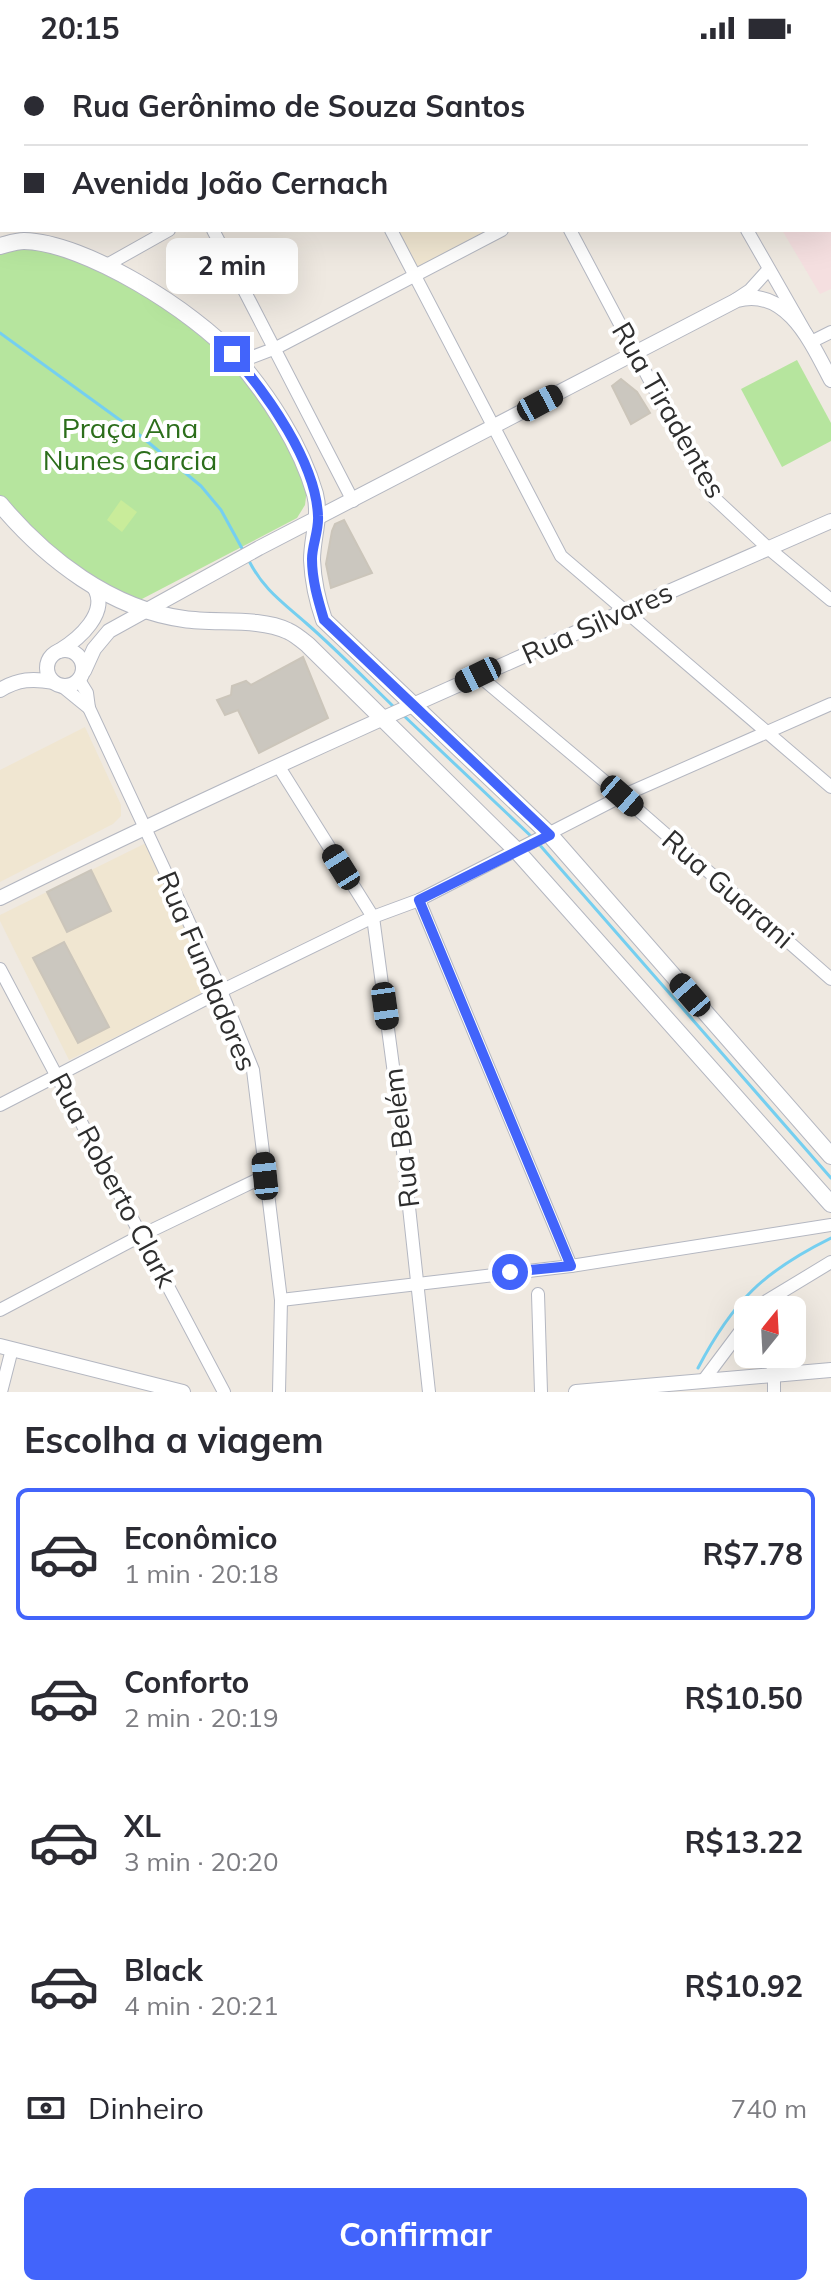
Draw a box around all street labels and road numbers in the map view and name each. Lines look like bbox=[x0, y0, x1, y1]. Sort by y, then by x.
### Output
street label: Rua Tiradentes bbox=[605, 316, 734, 504]
street label: Rua Silvares bbox=[516, 574, 677, 671]
street label: Rua Guarani bbox=[655, 822, 801, 955]
street label: Rua Fundadores bbox=[150, 866, 265, 1076]
street label: Rua Belém bbox=[375, 1066, 426, 1210]
street label: Rua Roberto Clark bbox=[42, 1067, 185, 1293]

